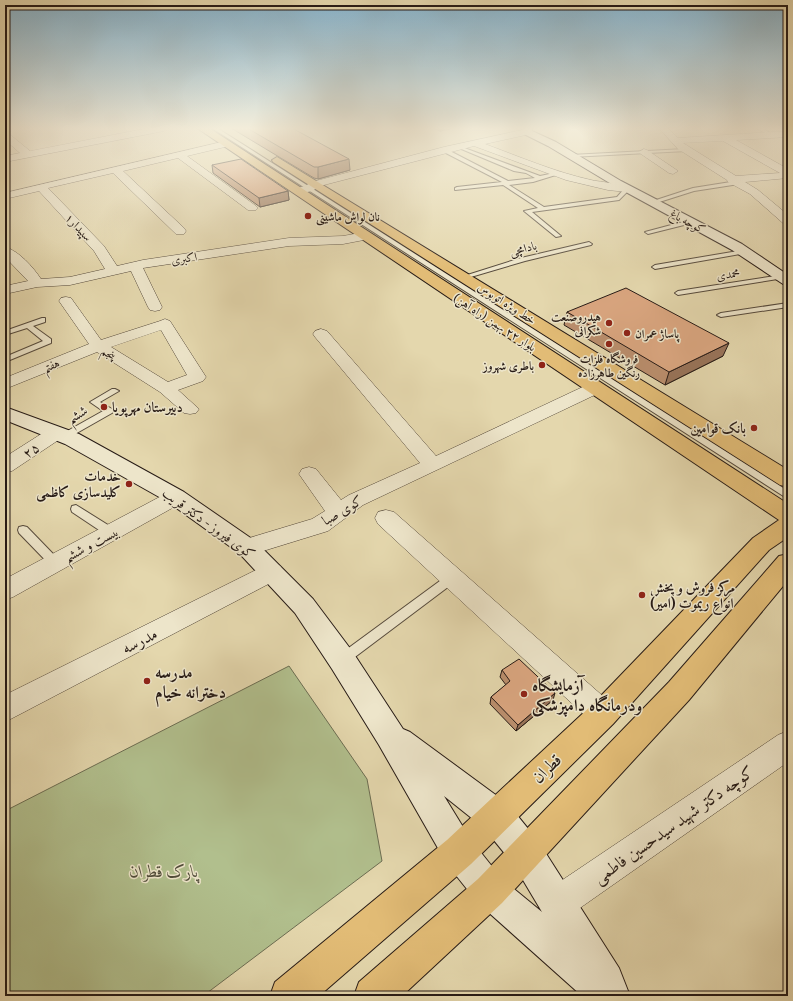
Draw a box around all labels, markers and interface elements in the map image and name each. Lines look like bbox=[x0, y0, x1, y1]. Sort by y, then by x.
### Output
street label: کوچه باغ bbox=[666, 205, 709, 240]
place label: نان لواش ماشینی bbox=[316, 208, 380, 226]
street label: سپیدار۱ bbox=[61, 209, 97, 246]
marker: نان لواش ماشینی bbox=[303, 211, 313, 221]
street label: بادامچی bbox=[508, 236, 539, 261]
street label: اکبری bbox=[170, 247, 199, 268]
street label: محمدی bbox=[715, 264, 741, 284]
street label: خط ویژه اتوبوس bbox=[475, 278, 540, 328]
street label: بلوار ۲۲ بهمن (راه آهن) bbox=[450, 289, 540, 356]
place label: هیدروصنعت شکرانی bbox=[551, 308, 601, 339]
marker: هیدروصنعت شکرانی bbox=[604, 318, 614, 328]
place label: پاساژ عمران bbox=[635, 325, 680, 343]
marker: پاساژ عمران bbox=[622, 328, 632, 338]
marker: فروشگاه فلزات رنگین طاهرزاده bbox=[604, 339, 614, 349]
street label: پنجم bbox=[97, 342, 121, 367]
place label: فروشگاه فلزات رنگین طاهرزاده bbox=[578, 350, 640, 381]
street label: هفتم bbox=[40, 354, 64, 380]
place label: باطری شهروز bbox=[481, 357, 534, 374]
marker: باطری شهروز bbox=[537, 360, 547, 370]
place label: دبیرستان مهرپویا bbox=[112, 397, 183, 418]
street label: ششم bbox=[63, 400, 93, 431]
marker: دبیرستان مهرپویا bbox=[99, 402, 109, 412]
place label: بانک قوامین bbox=[690, 418, 746, 438]
marker: بانک قوامین bbox=[749, 423, 759, 433]
street label: ۲۵ bbox=[19, 437, 43, 463]
place label: خدمات کلیدسازی کاظمی bbox=[36, 466, 122, 502]
marker: خدمات کلیدسازی کاظمی bbox=[124, 479, 134, 489]
street label: کوی فیروز - دکتر قریب bbox=[158, 482, 260, 564]
street label: کوی صبا bbox=[318, 490, 366, 530]
street label: بیست و ششم bbox=[60, 521, 124, 570]
place label: مرکز فروش و پخش انواع ریموت (امیر) bbox=[650, 577, 735, 615]
marker: مرکز فروش و پخش انواع ریموت (امیر) bbox=[637, 590, 647, 600]
street label: مدرسه bbox=[117, 620, 161, 660]
place label: مدرسه دخترانه خیام bbox=[155, 659, 226, 707]
place label: آزمایشگاه ودرمانگاه دامپزشکی bbox=[532, 672, 642, 717]
marker: مدرسه دخترانه خیام bbox=[142, 676, 152, 686]
marker: آزمایشگاه ودرمانگاه دامپزشکی bbox=[519, 689, 529, 699]
street label: قطران bbox=[525, 747, 567, 789]
street label: کوچه دکتر شهید سیدحسین فاطمی bbox=[587, 759, 759, 889]
park label: پارک قطران bbox=[130, 858, 200, 884]

